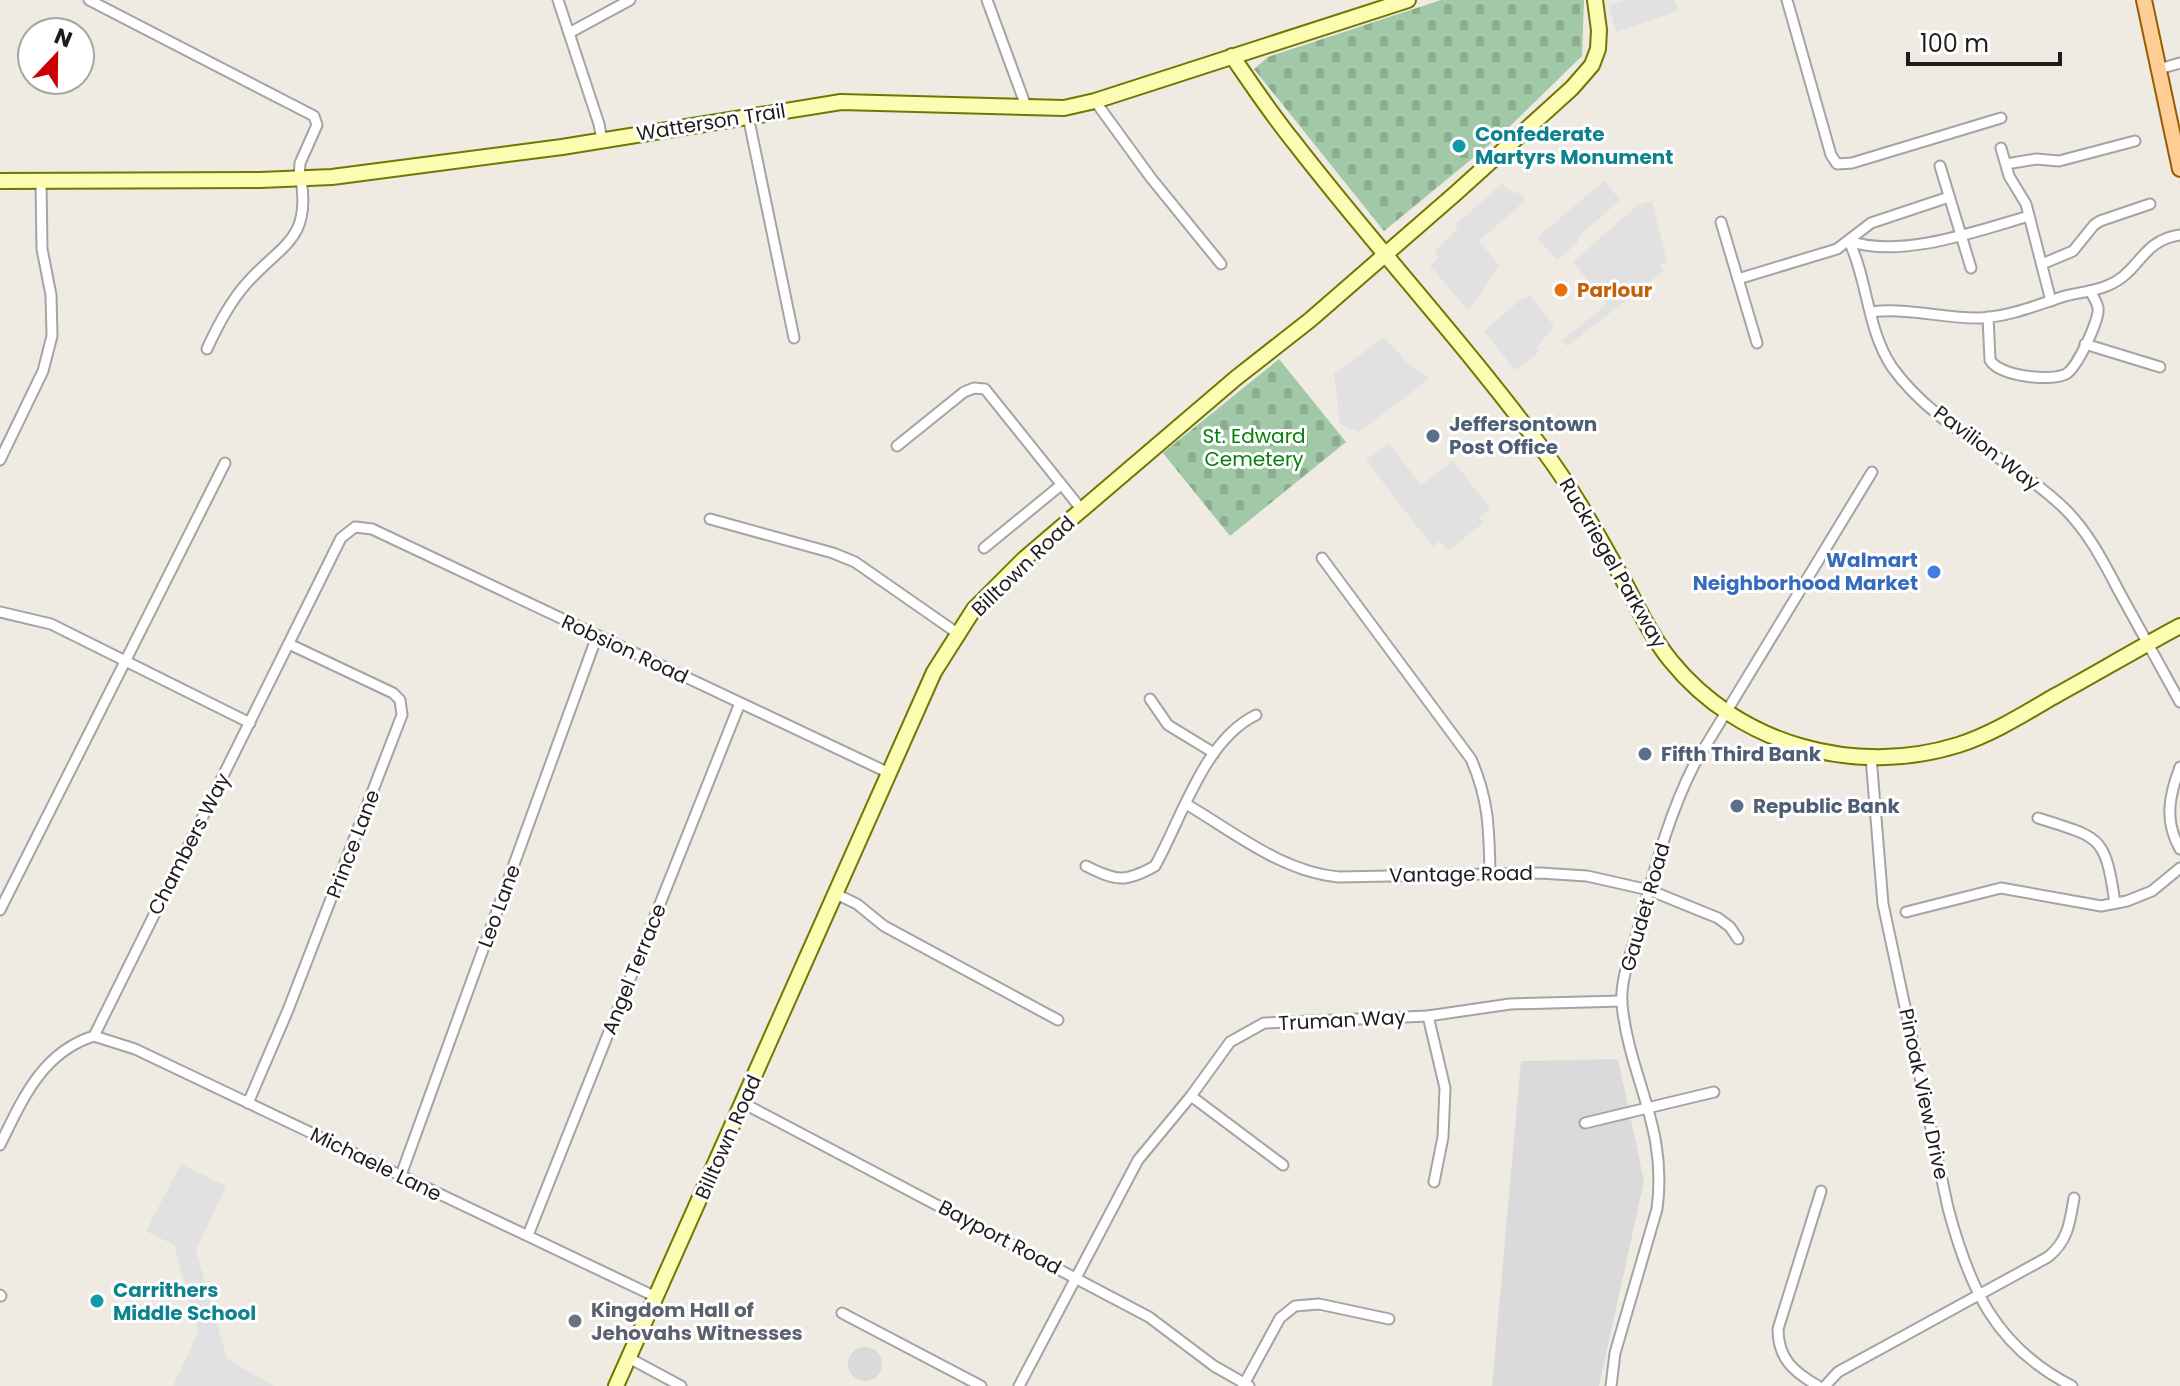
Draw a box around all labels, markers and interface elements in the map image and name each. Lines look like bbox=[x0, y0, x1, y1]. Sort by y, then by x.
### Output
north arrow bbox=[16, 16, 96, 96]
scale bar bbox=[1908, 16, 2060, 66]
text: N bbox=[50, 20, 77, 55]
text: 100 m bbox=[1920, 27, 1989, 60]
street label: Watterson Trail bbox=[634, 96, 788, 148]
place label: Confederate Martyrs Monument bbox=[1475, 120, 1673, 171]
marker: Confederate Martyrs Monument bbox=[1450, 137, 1468, 155]
place label: Parlour bbox=[1577, 276, 1653, 304]
marker: Parlour bbox=[1552, 281, 1570, 299]
street label: Pavilion Way bbox=[1928, 399, 2046, 497]
place label: Jeffersontown Post Office bbox=[1449, 410, 1597, 461]
park label: St. Edward Cemetery bbox=[1202, 422, 1306, 473]
marker: Jeffersontown Post Office bbox=[1424, 427, 1442, 445]
street label: Ruckriegel Parkway bbox=[1553, 473, 1673, 653]
street label: Billtown Road bbox=[965, 510, 1081, 622]
place label: Walmart Neighborhood Market bbox=[1693, 546, 1918, 597]
marker: Walmart Neighborhood Market bbox=[1925, 563, 1943, 581]
street label: Robsion Road bbox=[557, 607, 693, 691]
place label: Fifth Third Bank bbox=[1661, 740, 1822, 768]
marker: Fifth Third Bank bbox=[1636, 745, 1654, 763]
street label: Chambers Way bbox=[141, 768, 237, 920]
street label: Prince Lane bbox=[320, 786, 386, 902]
place label: Republic Bank bbox=[1753, 792, 1900, 820]
marker: Republic Bank bbox=[1728, 797, 1746, 815]
street label: Gaudet Road bbox=[1613, 839, 1677, 975]
street label: Vantage Road bbox=[1389, 859, 1533, 889]
street label: Leo Lane bbox=[471, 861, 527, 951]
street label: Angel Terrace bbox=[595, 899, 673, 1039]
street label: Truman Way bbox=[1278, 1003, 1406, 1037]
street label: Pinoak View Drive bbox=[1892, 1006, 1956, 1182]
street label: Billtown Road bbox=[688, 1070, 768, 1204]
street label: Michaele Lane bbox=[306, 1120, 446, 1208]
street label: Bayport Road bbox=[934, 1193, 1066, 1281]
place label: Carrithers Middle School bbox=[113, 1276, 256, 1327]
marker: Carrithers Middle School bbox=[88, 1292, 106, 1310]
place label: Kingdom Hall of Jehovahs Witnesses bbox=[591, 1296, 803, 1347]
marker: Kingdom Hall of Jehovahs Witnesses bbox=[566, 1312, 584, 1330]

